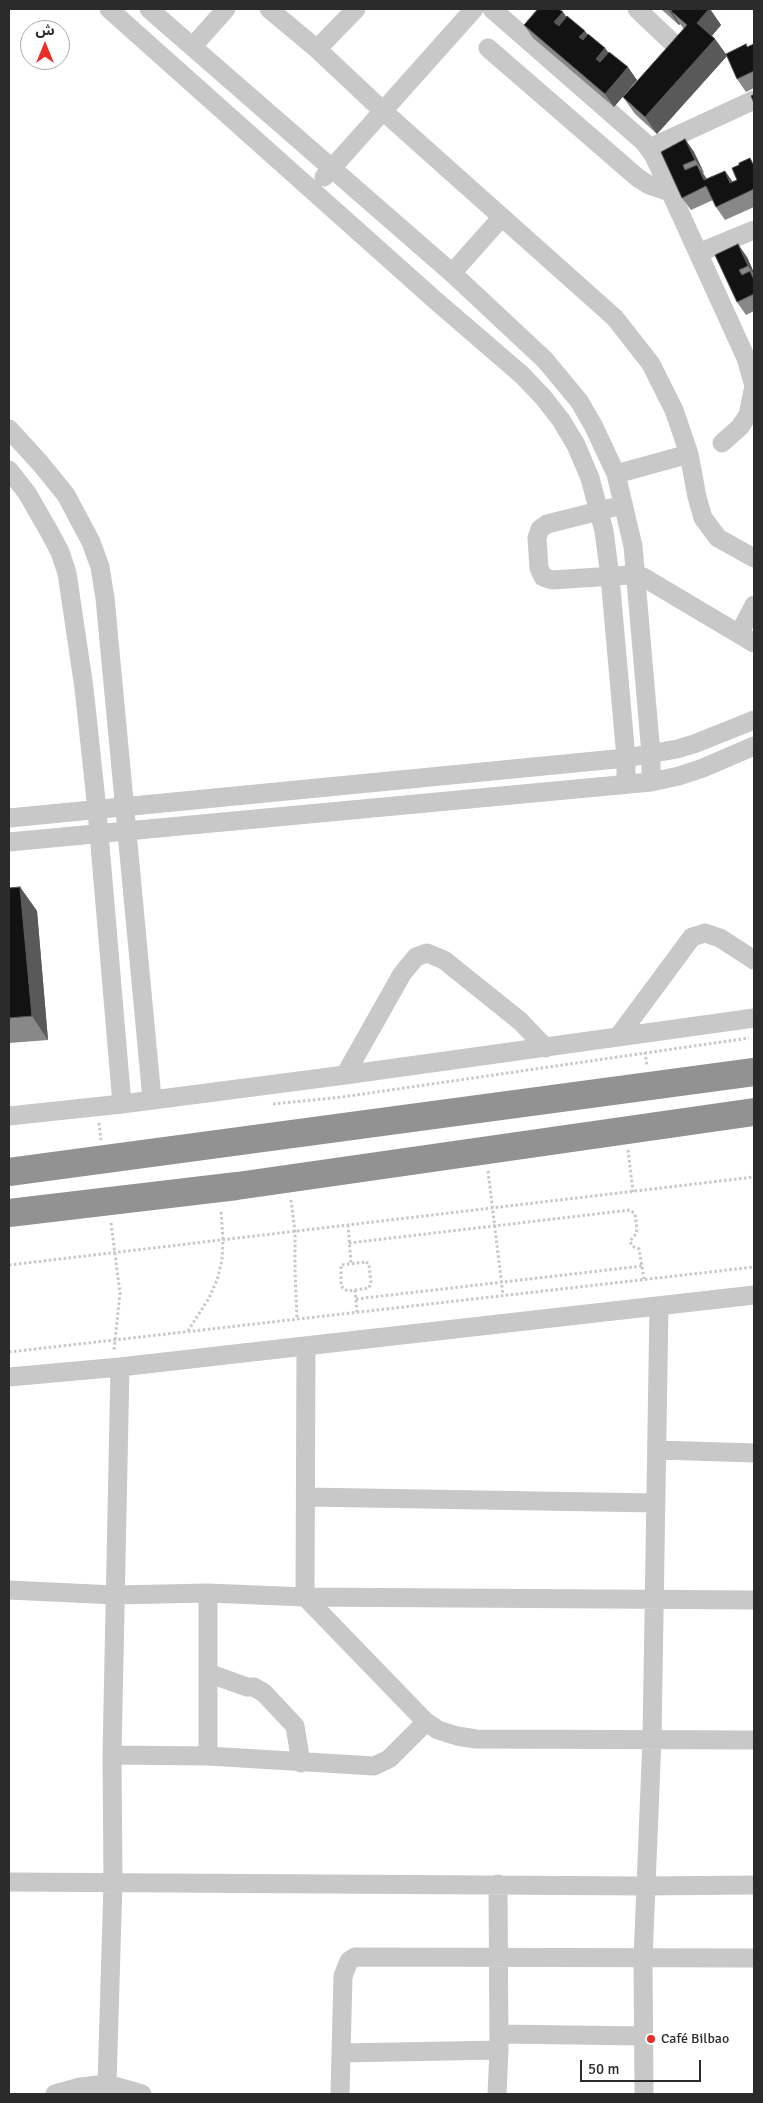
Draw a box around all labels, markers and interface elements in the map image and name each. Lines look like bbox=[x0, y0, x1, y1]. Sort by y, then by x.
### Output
north arrow bbox=[20, 20, 70, 70]
text: ش bbox=[35, 22, 55, 39]
place label: Café Bilbao bbox=[661, 2031, 729, 2047]
marker: Café Bilbao bbox=[645, 2033, 657, 2045]
scale bar bbox=[583, 2050, 704, 2082]
text: 50 m bbox=[588, 2060, 619, 2078]

